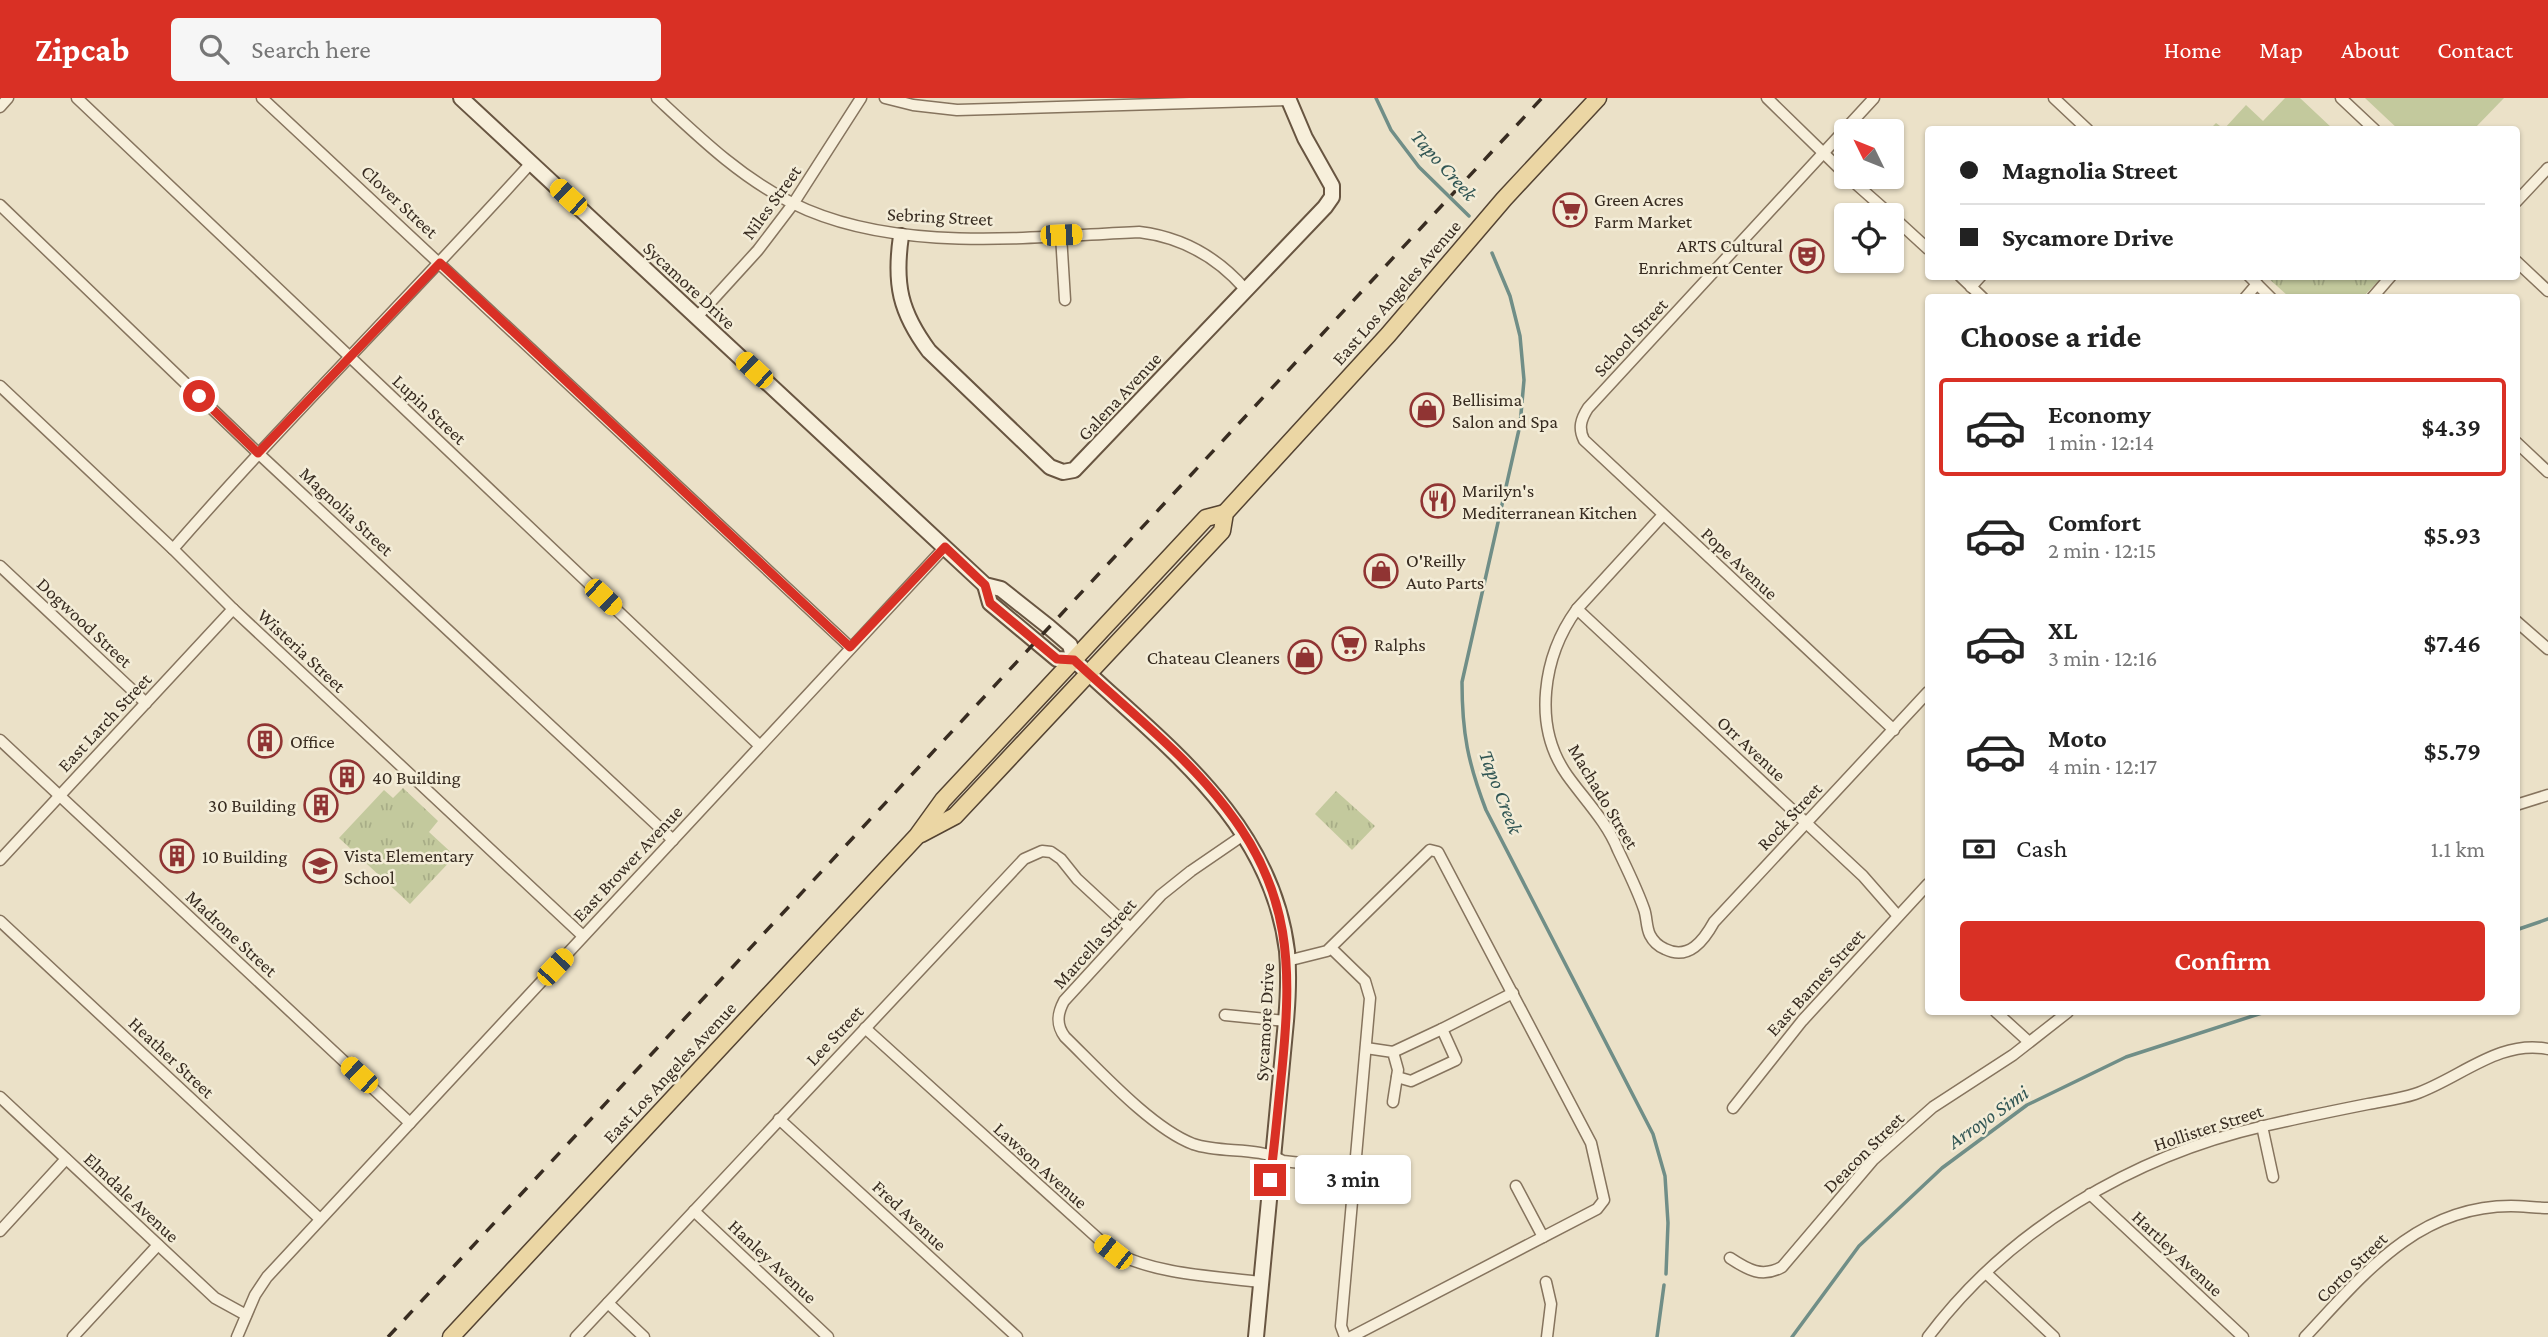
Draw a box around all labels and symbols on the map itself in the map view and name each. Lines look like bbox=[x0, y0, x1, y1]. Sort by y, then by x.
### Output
north arrow bbox=[1834, 119, 1904, 189]
water label: Tapo Creek bbox=[1406, 124, 1483, 206]
street label: Clover Street bbox=[357, 160, 443, 243]
street label: Niles Street bbox=[738, 161, 806, 243]
car bbox=[546, 175, 591, 219]
place label: Green Acres Farm Market bbox=[1594, 189, 1693, 232]
supermarket icon: Green Acres Farm Market bbox=[1551, 191, 1589, 229]
street label: Sebring Street bbox=[886, 203, 994, 230]
street label: East Los Angeles Avenue bbox=[1328, 216, 1465, 369]
car bbox=[1040, 224, 1083, 246]
place label: ARTS Cultural Enrichment Center bbox=[1638, 235, 1783, 278]
street label: Sycamore Drive bbox=[639, 237, 740, 333]
theatre icon: ARTS Cultural Enrichment Center bbox=[1788, 237, 1826, 275]
street label: School Street bbox=[1589, 294, 1672, 381]
car bbox=[732, 348, 777, 392]
street label: Galena Avenue bbox=[1073, 348, 1165, 445]
street label: Lupin Street bbox=[389, 370, 471, 449]
route start bbox=[183, 380, 215, 412]
place label: Bellisima Salon and Spa bbox=[1452, 389, 1558, 432]
shop icon: Bellisima Salon and Spa bbox=[1408, 391, 1446, 429]
street label: Magnolia Street bbox=[296, 463, 398, 561]
place label: Marilyn's Mediterranean Kitchen bbox=[1462, 480, 1637, 523]
restaurant icon: Marilyn's Mediterranean Kitchen bbox=[1419, 482, 1457, 520]
street label: Pope Avenue bbox=[1697, 523, 1782, 604]
place label: O'Reilly Auto Parts bbox=[1406, 550, 1484, 593]
shop icon: O'Reilly Auto Parts bbox=[1362, 552, 1400, 590]
street label: Dogwood Street bbox=[33, 573, 137, 672]
car bbox=[581, 575, 626, 619]
street label: Wisteria Street bbox=[253, 604, 351, 697]
supermarket icon: Ralphs bbox=[1330, 625, 1368, 663]
place label: Ralphs bbox=[1374, 634, 1426, 655]
shop icon: Chateau Cleaners bbox=[1286, 638, 1324, 676]
place label: Chateau Cleaners bbox=[1147, 647, 1280, 668]
street label: East Larch Street bbox=[53, 668, 156, 776]
street label: Orr Avenue bbox=[1713, 711, 1790, 785]
building icon: Office bbox=[246, 722, 284, 760]
place label: Office bbox=[290, 731, 335, 752]
street label: Machado Street bbox=[1564, 740, 1644, 853]
water label: Tapo Creek bbox=[1474, 747, 1528, 838]
building icon: 40 Building bbox=[328, 758, 366, 796]
place label: 40 Building bbox=[372, 767, 461, 788]
street label: Rock Street bbox=[1753, 778, 1826, 854]
building icon: 30 Building bbox=[302, 786, 340, 824]
place label: 30 Building bbox=[208, 795, 296, 816]
street label: East Brower Avenue bbox=[568, 801, 687, 926]
building icon: 10 Building bbox=[158, 837, 196, 875]
place label: Vista Elementary School bbox=[344, 845, 474, 888]
place label: 10 Building bbox=[202, 846, 287, 867]
school or university icon: Vista Elementary School bbox=[301, 847, 339, 885]
street label: Madrone Street bbox=[182, 886, 282, 981]
street label: Marcella Street bbox=[1048, 893, 1141, 993]
street label: East Barnes Street bbox=[1762, 924, 1869, 1040]
car bbox=[533, 944, 578, 990]
street label: Sycamore Drive bbox=[1251, 962, 1278, 1082]
street label: East Los Angeles Avenue bbox=[599, 997, 740, 1147]
street label: Lee Street bbox=[801, 1001, 868, 1070]
street label: Heather Street bbox=[125, 1012, 219, 1103]
car bbox=[337, 1053, 382, 1097]
water label: Arroyo Simi bbox=[1942, 1080, 2033, 1154]
street label: Hollister Street bbox=[2151, 1100, 2266, 1155]
street label: Deacon Street bbox=[1819, 1107, 1909, 1197]
street label: Lawson Avenue bbox=[990, 1118, 1092, 1213]
street label: Elmdale Avenue bbox=[80, 1148, 184, 1247]
callout: 3 min bbox=[1294, 1156, 1410, 1204]
route end bbox=[1254, 1164, 1286, 1196]
street label: Fred Avenue bbox=[868, 1176, 951, 1255]
street label: Hartley Avenue bbox=[2128, 1206, 2227, 1301]
street label: Hanley Avenue bbox=[724, 1215, 821, 1308]
street label: Corto Street bbox=[2311, 1228, 2392, 1307]
car bbox=[1090, 1231, 1137, 1273]

